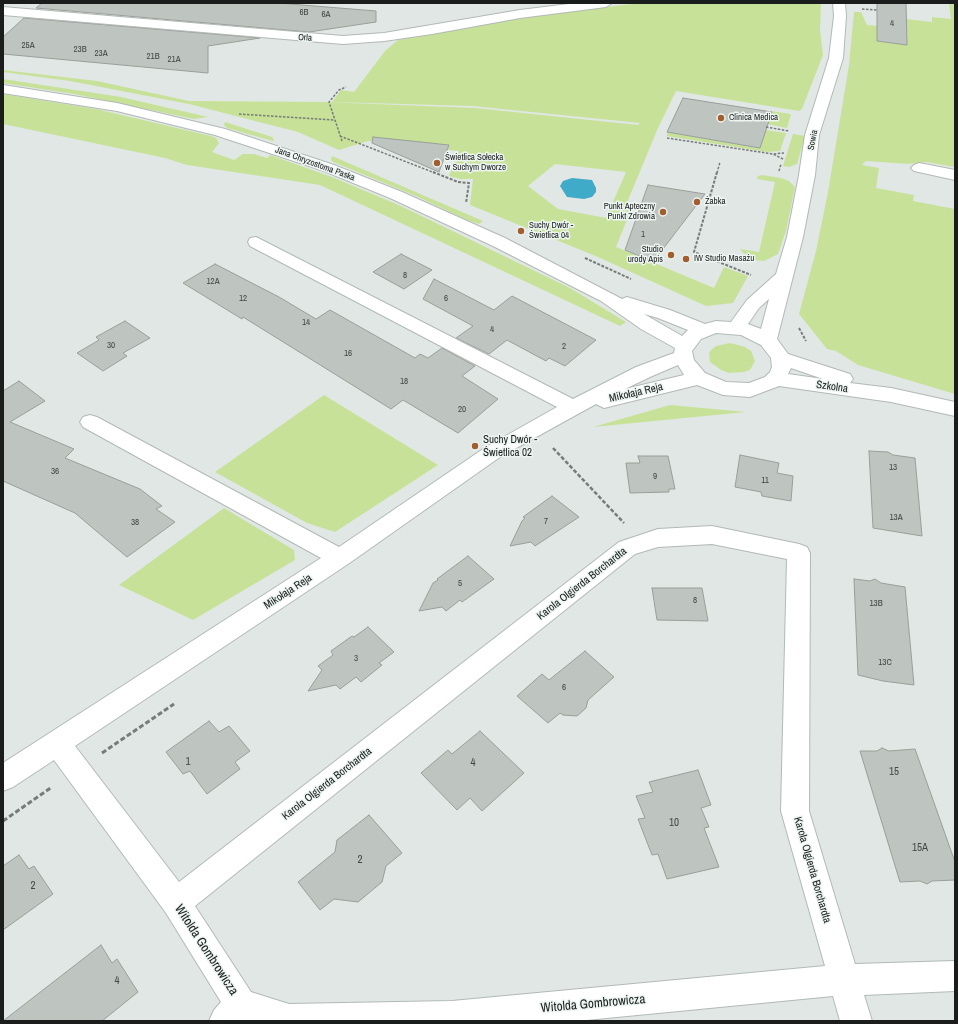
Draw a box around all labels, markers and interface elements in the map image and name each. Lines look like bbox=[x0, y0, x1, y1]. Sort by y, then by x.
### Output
house number: 6B bbox=[299, 8, 309, 18]
house number: 6A bbox=[321, 10, 331, 20]
house number: 4 bbox=[890, 19, 894, 29]
street label: Orla bbox=[298, 32, 312, 44]
house number: 25A bbox=[21, 41, 35, 51]
house number: 23B bbox=[73, 45, 87, 55]
house number: 23A bbox=[94, 49, 108, 59]
house number: 21B bbox=[146, 52, 160, 62]
house number: 21A bbox=[167, 55, 181, 65]
marker: Clinica Medica bbox=[716, 113, 726, 123]
place label: Clinica Medica bbox=[729, 113, 778, 123]
street label: Sowia bbox=[806, 129, 820, 151]
street label: Jana Chryzostoma Paska bbox=[274, 145, 356, 183]
place label: Świetlica Sołecka w Suchym Dworze bbox=[445, 153, 506, 174]
marker: Świetlica Sołecka w Suchym Dworze bbox=[432, 158, 442, 168]
marker: Żabka bbox=[692, 197, 702, 207]
place label: Żabka bbox=[705, 197, 726, 207]
place label: Punkt Apteczny Punkt Zdrowia bbox=[604, 202, 655, 223]
marker: Punkt Apteczny Punkt Zdrowia bbox=[658, 207, 668, 217]
place label: Suchy Dwór - Świetlica 04 bbox=[529, 221, 573, 242]
marker: Suchy Dwór - Świetlica 04 bbox=[516, 226, 526, 236]
house number: 1 bbox=[641, 230, 645, 240]
place label: Studio urody Apis bbox=[628, 245, 663, 266]
marker: Studio urody Apis bbox=[666, 250, 676, 260]
marker: IW Studio Masażu bbox=[681, 254, 691, 264]
place label: IW Studio Masażu bbox=[694, 254, 754, 264]
house number: 8 bbox=[403, 271, 407, 281]
house number: 12A bbox=[206, 277, 220, 287]
house number: 12 bbox=[239, 294, 247, 304]
house number: 6 bbox=[444, 294, 448, 304]
house number: 14 bbox=[302, 318, 310, 328]
house number: 4 bbox=[490, 325, 494, 335]
house number: 30 bbox=[107, 341, 115, 351]
house number: 2 bbox=[562, 342, 566, 352]
house number: 16 bbox=[344, 349, 352, 359]
house number: 18 bbox=[400, 377, 408, 387]
street label: Szkolna bbox=[815, 378, 849, 396]
street label: Mikołaja Reja bbox=[608, 380, 664, 406]
house number: 20 bbox=[458, 405, 466, 415]
place label: Suchy Dwór - Świetlica 02 bbox=[483, 433, 537, 459]
marker: Suchy Dwór - Świetlica 02 bbox=[470, 441, 480, 451]
house number: 13 bbox=[889, 463, 897, 473]
house number: 36 bbox=[51, 467, 59, 477]
house number: 9 bbox=[653, 472, 657, 482]
house number: 11 bbox=[761, 476, 769, 486]
house number: 13A bbox=[889, 513, 903, 523]
house number: 7 bbox=[544, 517, 548, 527]
house number: 38 bbox=[131, 518, 139, 528]
street label: Karola Olgierda Borchardta bbox=[535, 545, 629, 623]
street label: Mikołaja Reja bbox=[261, 572, 315, 612]
house number: 5 bbox=[458, 579, 462, 589]
house number: 8 bbox=[693, 596, 697, 606]
house number: 13B bbox=[869, 599, 883, 609]
house number: 3 bbox=[354, 654, 358, 664]
house number: 13C bbox=[878, 658, 892, 668]
house number: 6 bbox=[562, 683, 566, 693]
street label: Karola Olgierda Borchardta bbox=[280, 745, 374, 823]
house number: 1 bbox=[185, 755, 191, 769]
house number: 4 bbox=[470, 756, 476, 770]
house number: 15 bbox=[889, 765, 899, 779]
street label: Karola Olgierda Borchardta bbox=[791, 815, 833, 925]
house number: 10 bbox=[669, 816, 679, 830]
house number: 15A bbox=[912, 841, 928, 855]
house number: 2 bbox=[357, 853, 363, 867]
house number: 2 bbox=[30, 879, 36, 893]
street label: Witolda Gombrowicza bbox=[171, 902, 241, 998]
house number: 4 bbox=[114, 974, 120, 988]
street label: Witolda Gombrowicza bbox=[540, 992, 646, 1016]

